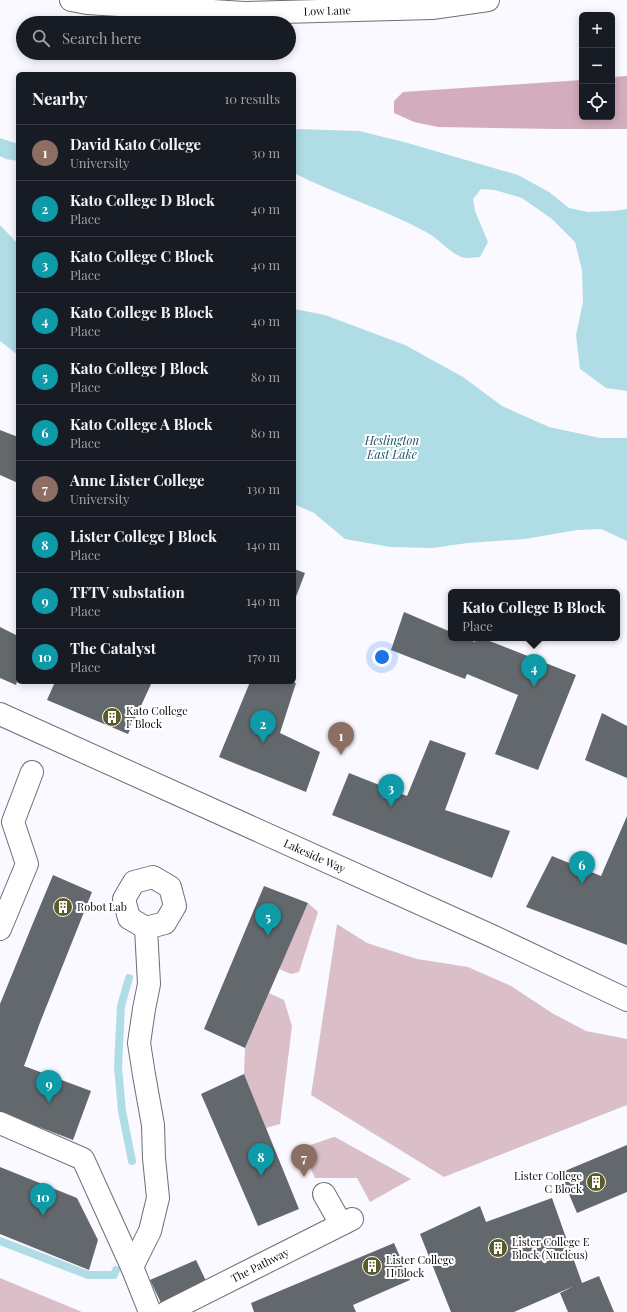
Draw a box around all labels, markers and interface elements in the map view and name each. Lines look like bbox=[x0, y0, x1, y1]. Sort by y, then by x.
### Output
street label: Low Lane bbox=[303, 2, 352, 18]
map controls bbox=[579, 12, 615, 120]
button: + bbox=[579, 12, 615, 48]
search box bbox=[16, 16, 296, 60]
icon: search bbox=[30, 27, 52, 49]
text: Search here bbox=[62, 28, 141, 48]
button: − bbox=[579, 48, 615, 84]
button: locate bbox=[579, 84, 615, 120]
text: Nearby bbox=[32, 87, 87, 109]
text: 10 results bbox=[225, 90, 280, 107]
text: David Kato College bbox=[70, 134, 201, 154]
text: 1 bbox=[43, 144, 47, 161]
text: 30 m bbox=[252, 144, 280, 161]
text: University bbox=[70, 154, 130, 171]
text: Kato College D Block bbox=[70, 190, 215, 210]
text: 2 bbox=[42, 200, 48, 217]
text: 40 m bbox=[251, 200, 280, 217]
text: Place bbox=[70, 210, 101, 227]
text: Kato College C Block bbox=[70, 246, 214, 266]
text: 3 bbox=[42, 256, 48, 273]
text: 40 m bbox=[251, 256, 280, 273]
text: Place bbox=[70, 266, 101, 283]
text: Kato College B Block bbox=[70, 302, 213, 322]
text: 4 bbox=[42, 312, 48, 329]
text: 40 m bbox=[251, 312, 280, 329]
text: Place bbox=[70, 322, 101, 339]
text: Kato College J Block bbox=[70, 358, 209, 378]
text: 5 bbox=[42, 368, 48, 385]
text: 80 m bbox=[251, 368, 280, 385]
text: Place bbox=[70, 378, 101, 395]
text: Kato College A Block bbox=[70, 414, 213, 434]
text: 6 bbox=[41, 424, 49, 441]
text: 80 m bbox=[251, 424, 280, 441]
water label: Heslington East Lake bbox=[364, 432, 419, 462]
text: Place bbox=[70, 434, 101, 451]
text: Anne Lister College bbox=[70, 470, 205, 490]
text: 7 bbox=[42, 480, 48, 497]
text: 130 m bbox=[247, 480, 280, 497]
text: University bbox=[70, 490, 130, 507]
text: Lister College J Block bbox=[70, 526, 217, 546]
text: 8 bbox=[41, 536, 49, 553]
text: 140 m bbox=[246, 536, 280, 553]
text: Place bbox=[70, 546, 101, 563]
text: TFTV substation bbox=[70, 582, 185, 602]
popup bbox=[448, 589, 620, 641]
text: 9 bbox=[41, 592, 49, 609]
text: 140 m bbox=[246, 592, 280, 609]
text: Kato College B Block bbox=[462, 597, 606, 617]
text: Place bbox=[70, 602, 101, 619]
text: Place bbox=[462, 617, 493, 634]
text: The Catalyst bbox=[70, 638, 156, 658]
your location bbox=[372, 647, 392, 667]
text: 10 bbox=[38, 648, 52, 665]
text: 170 m bbox=[247, 648, 280, 665]
pin: 4 bbox=[521, 654, 547, 687]
text: Place bbox=[70, 658, 101, 675]
place label: Kato College F Block bbox=[126, 703, 188, 731]
building icon: Kato College F Block bbox=[101, 706, 123, 728]
pin: 2 bbox=[250, 710, 276, 743]
pin: 1 bbox=[328, 722, 354, 755]
pin: 3 bbox=[378, 774, 404, 807]
street label: Lakeside Way bbox=[281, 835, 348, 876]
pin: 6 bbox=[569, 851, 595, 884]
building icon: Robot Lab bbox=[52, 896, 74, 918]
place label: Robot Lab bbox=[77, 899, 127, 914]
pin: 5 bbox=[255, 903, 281, 936]
pin: 9 bbox=[36, 1070, 62, 1103]
pin: 8 bbox=[248, 1143, 274, 1176]
pin: 7 bbox=[291, 1144, 317, 1177]
place label: Lister College C Block bbox=[514, 1168, 582, 1196]
building icon: Lister College C Block bbox=[585, 1171, 607, 1193]
pin: 10 bbox=[30, 1183, 56, 1216]
place label: Lister College E Block (Nucleus) bbox=[512, 1234, 590, 1262]
building icon: Lister College E Block (Nucleus) bbox=[487, 1237, 509, 1259]
street label: The Pathway bbox=[228, 1244, 292, 1286]
place label: Lister College H Block bbox=[386, 1252, 454, 1280]
building icon: Lister College H Block bbox=[361, 1255, 383, 1277]

